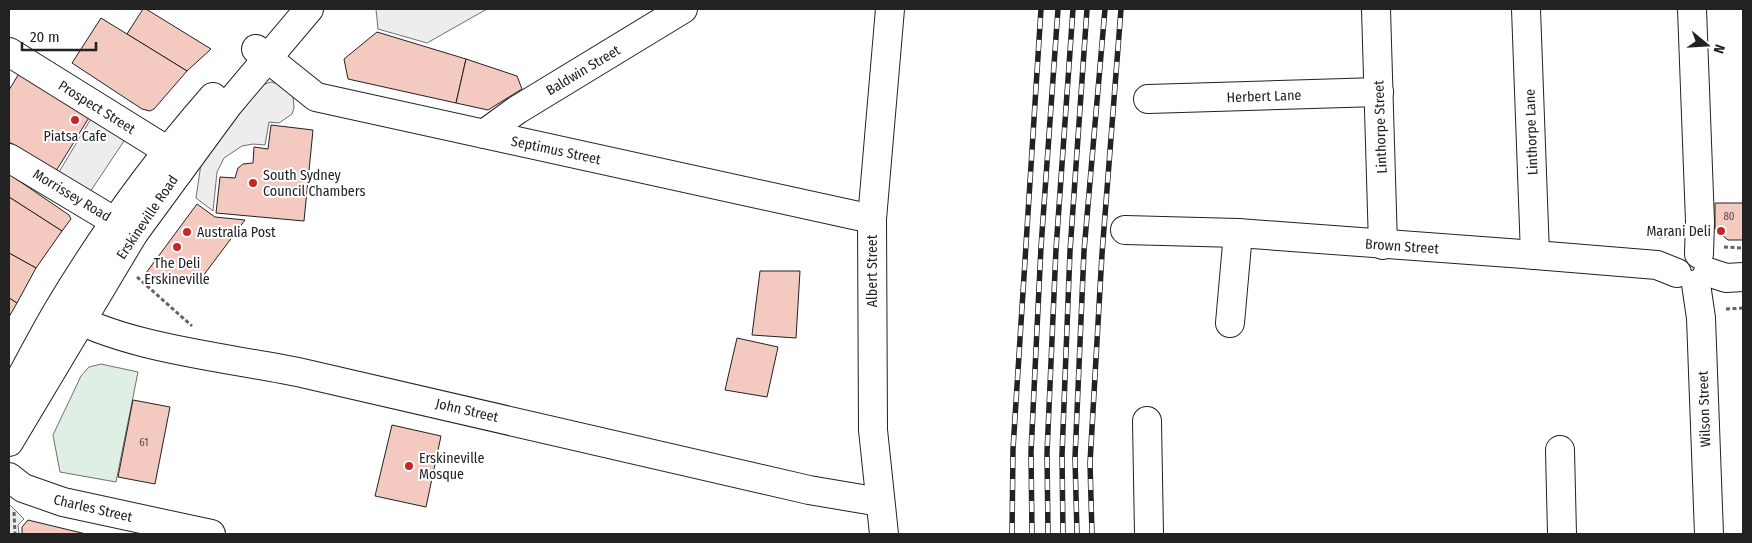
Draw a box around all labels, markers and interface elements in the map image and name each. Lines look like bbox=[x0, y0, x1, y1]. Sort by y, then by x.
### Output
scale bar bbox=[22, 20, 96, 52]
north arrow bbox=[1682, 20, 1732, 70]
text: 20 m bbox=[30, 28, 60, 46]
street label: Baldwin Street bbox=[543, 41, 624, 99]
text: N bbox=[1710, 42, 1728, 55]
street label: Prospect Street bbox=[55, 77, 139, 138]
street label: Linthorpe Street bbox=[1370, 80, 1391, 174]
street label: Herbert Lane bbox=[1226, 87, 1302, 106]
street label: Linthorpe Lane bbox=[1521, 89, 1541, 175]
marker: Piatsa Cafe bbox=[69, 114, 81, 126]
place label: Piatsa Cafe bbox=[43, 128, 107, 145]
street label: Septimus Street bbox=[510, 133, 603, 168]
street label: Morrissey Road bbox=[30, 166, 114, 225]
place label: South Sydney Council Chambers bbox=[263, 167, 365, 200]
street label: Erskineville Road bbox=[113, 172, 182, 263]
marker: South Sydney Council Chambers bbox=[247, 177, 259, 189]
house number: 80 bbox=[1723, 210, 1735, 223]
place label: Marani Deli bbox=[1646, 223, 1711, 240]
place label: Australia Post bbox=[197, 224, 276, 241]
marker: Marani Deli bbox=[1715, 225, 1727, 237]
marker: Australia Post bbox=[181, 226, 193, 238]
street label: Albert Street bbox=[864, 234, 881, 307]
street label: Brown Street bbox=[1365, 235, 1440, 258]
marker: The Deli Erskineville bbox=[171, 241, 183, 253]
place label: The Deli Erskineville bbox=[144, 255, 210, 288]
street label: Wilson Street bbox=[1695, 370, 1714, 447]
street label: John Street bbox=[434, 395, 500, 426]
house number: 61 bbox=[139, 436, 149, 449]
place label: Erskineville Mosque bbox=[419, 450, 484, 483]
marker: Erskineville Mosque bbox=[403, 460, 415, 472]
street label: Charles Street bbox=[52, 491, 134, 526]

